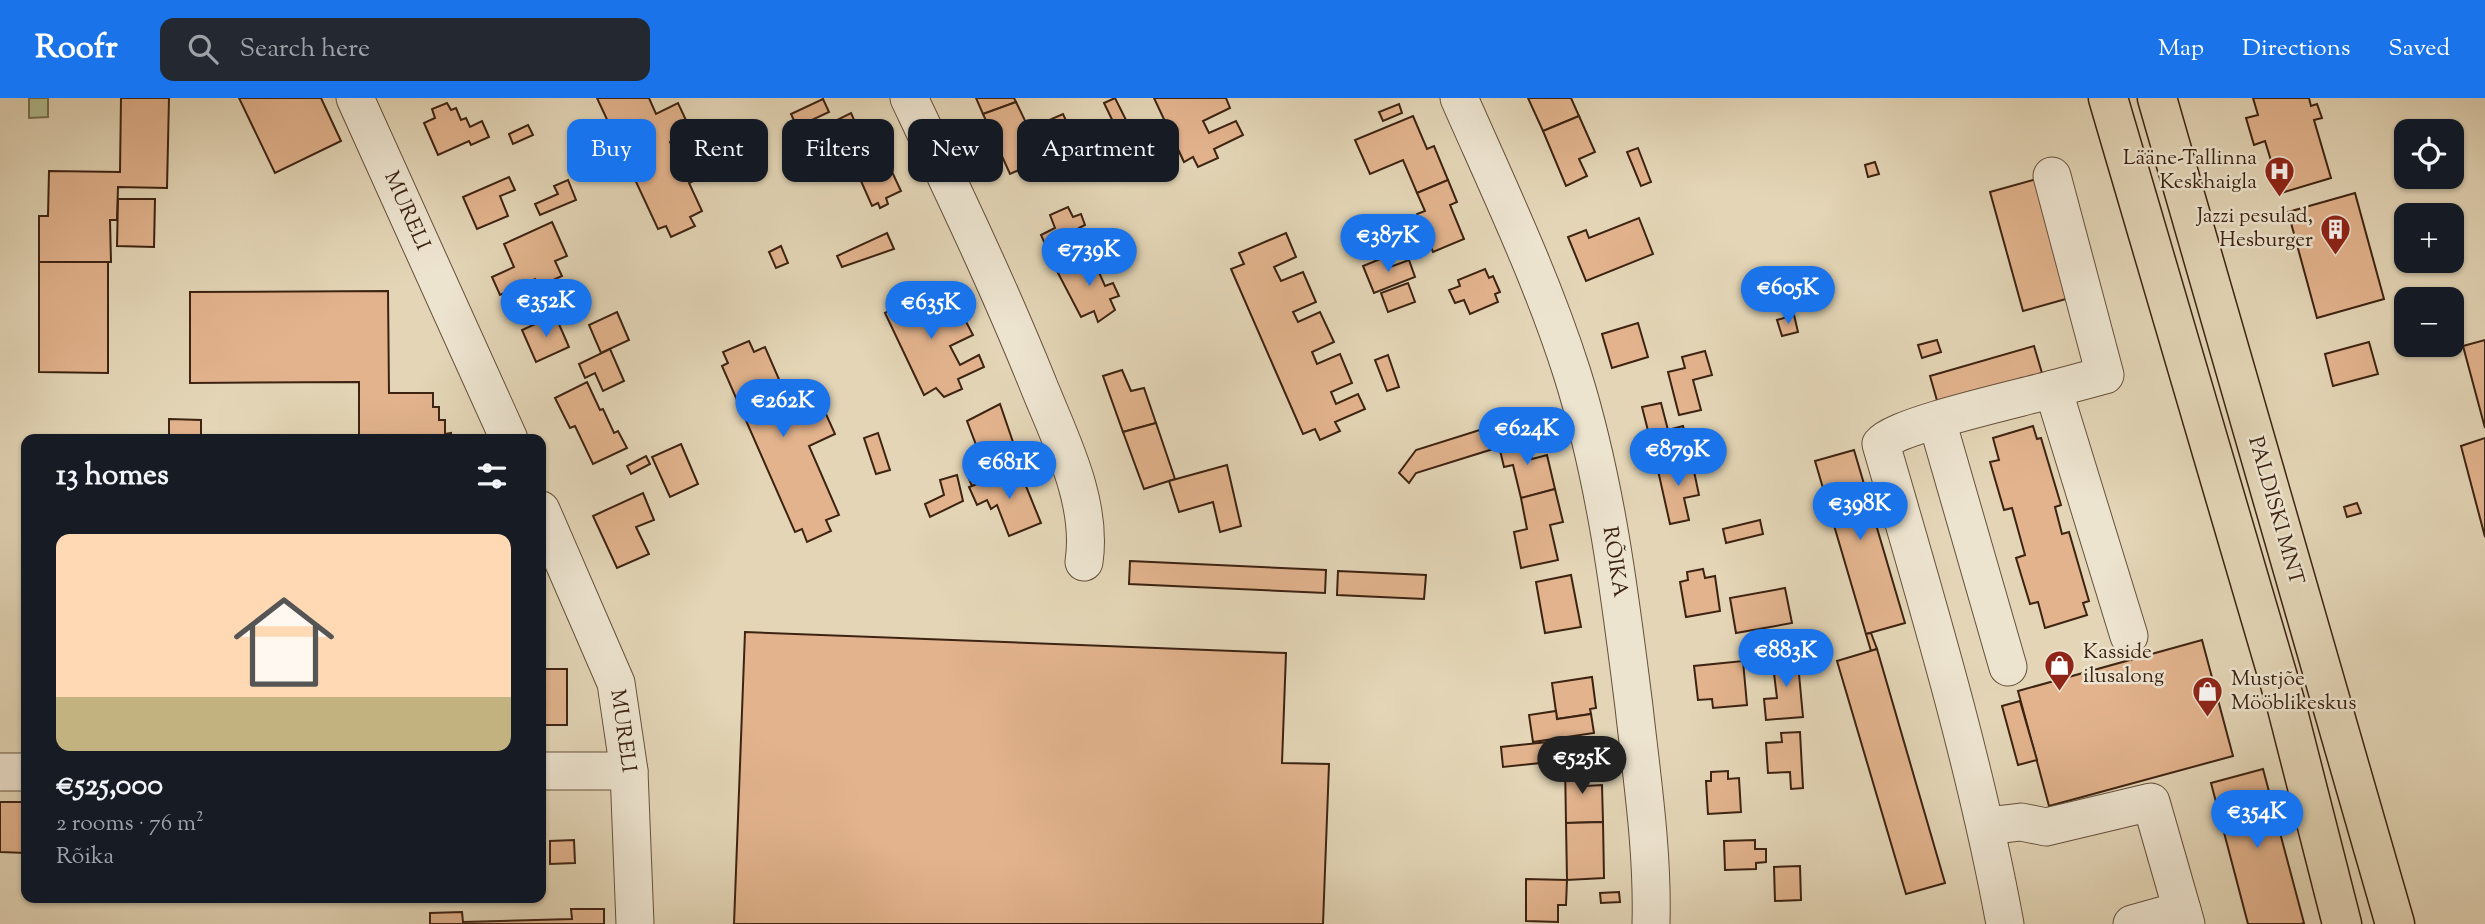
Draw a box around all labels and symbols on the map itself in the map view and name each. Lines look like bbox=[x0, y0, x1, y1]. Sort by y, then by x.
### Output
place label: Lääne-Tallinna Keskhaigla bbox=[2123, 144, 2257, 198]
hospital icon: Lääne-Tallinna Keskhaigla bbox=[2263, 154, 2297, 198]
street label: MURELI bbox=[375, 167, 437, 255]
place label: Jazzi pesulad, Hesburger bbox=[2196, 202, 2313, 256]
building icon: Jazzi pesulad, Hesburger bbox=[2319, 212, 2353, 256]
pin: €387K bbox=[1339, 214, 1437, 274]
pin: €739K bbox=[1040, 228, 1138, 288]
pin: €605K bbox=[1739, 266, 1837, 326]
pin: €352K bbox=[497, 280, 595, 339]
pin: €635K bbox=[882, 282, 980, 341]
pin: €262K bbox=[734, 380, 832, 439]
pin: €624K bbox=[1478, 408, 1576, 467]
pin: €879K bbox=[1629, 428, 1727, 488]
street label: PALDISKI MNT bbox=[2239, 433, 2311, 589]
pin: €681K bbox=[960, 442, 1058, 501]
pin: €398K bbox=[1811, 482, 1909, 542]
street label: RÕIKA bbox=[1594, 524, 1634, 600]
pin: €883K bbox=[1737, 630, 1835, 689]
place label: Kasside ilusalong bbox=[2083, 638, 2164, 692]
shop icon: Kasside ilusalong bbox=[2043, 648, 2077, 692]
place label: Mustjõe Mööblikeskus bbox=[2231, 665, 2356, 719]
shop icon: Mustjõe Mööblikeskus bbox=[2191, 675, 2225, 719]
street label: MURELI bbox=[601, 687, 643, 775]
pin: €525K bbox=[1533, 736, 1631, 796]
pin: €354K bbox=[2208, 790, 2306, 850]

